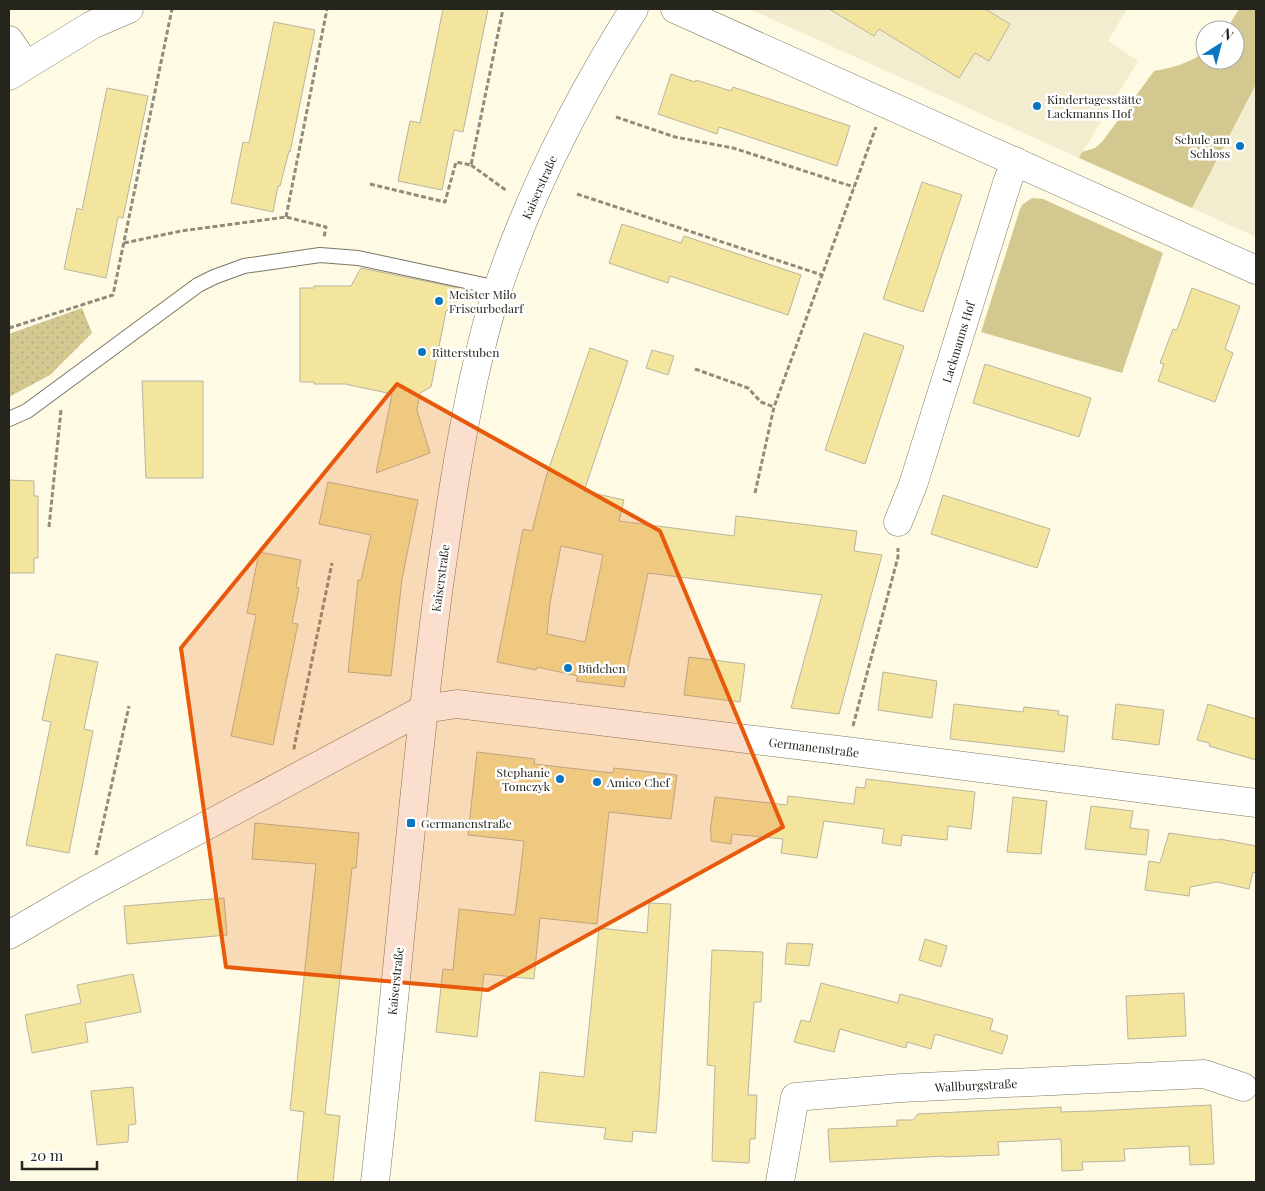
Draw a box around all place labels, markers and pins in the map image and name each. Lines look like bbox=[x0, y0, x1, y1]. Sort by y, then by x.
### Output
place label: Kindertagesstätte Lackmanns Hof bbox=[1047, 91, 1141, 121]
marker: Kindertagesstätte Lackmanns Hof bbox=[1031, 100, 1043, 112]
place label: Schule am Schloss bbox=[1175, 131, 1230, 161]
marker: Schule am Schloss bbox=[1234, 140, 1246, 152]
place label: Meister Milo Friseurbedarf bbox=[449, 286, 524, 316]
marker: Meister Milo Friseurbedarf bbox=[433, 295, 445, 307]
place label: Ritterstuben bbox=[432, 344, 499, 360]
marker: Ritterstuben bbox=[416, 346, 428, 358]
place label: Büdchen bbox=[578, 660, 626, 676]
marker: Büdchen bbox=[562, 662, 574, 674]
place label: Stephanie Tomczyk bbox=[496, 764, 550, 794]
marker: Stephanie Tomczyk bbox=[554, 773, 566, 785]
place label: Amico Chef bbox=[606, 774, 671, 790]
marker: Amico Chef bbox=[591, 776, 603, 788]
place label: Germanenstraße bbox=[421, 815, 512, 831]
marker: Germanenstraße bbox=[405, 817, 417, 829]

